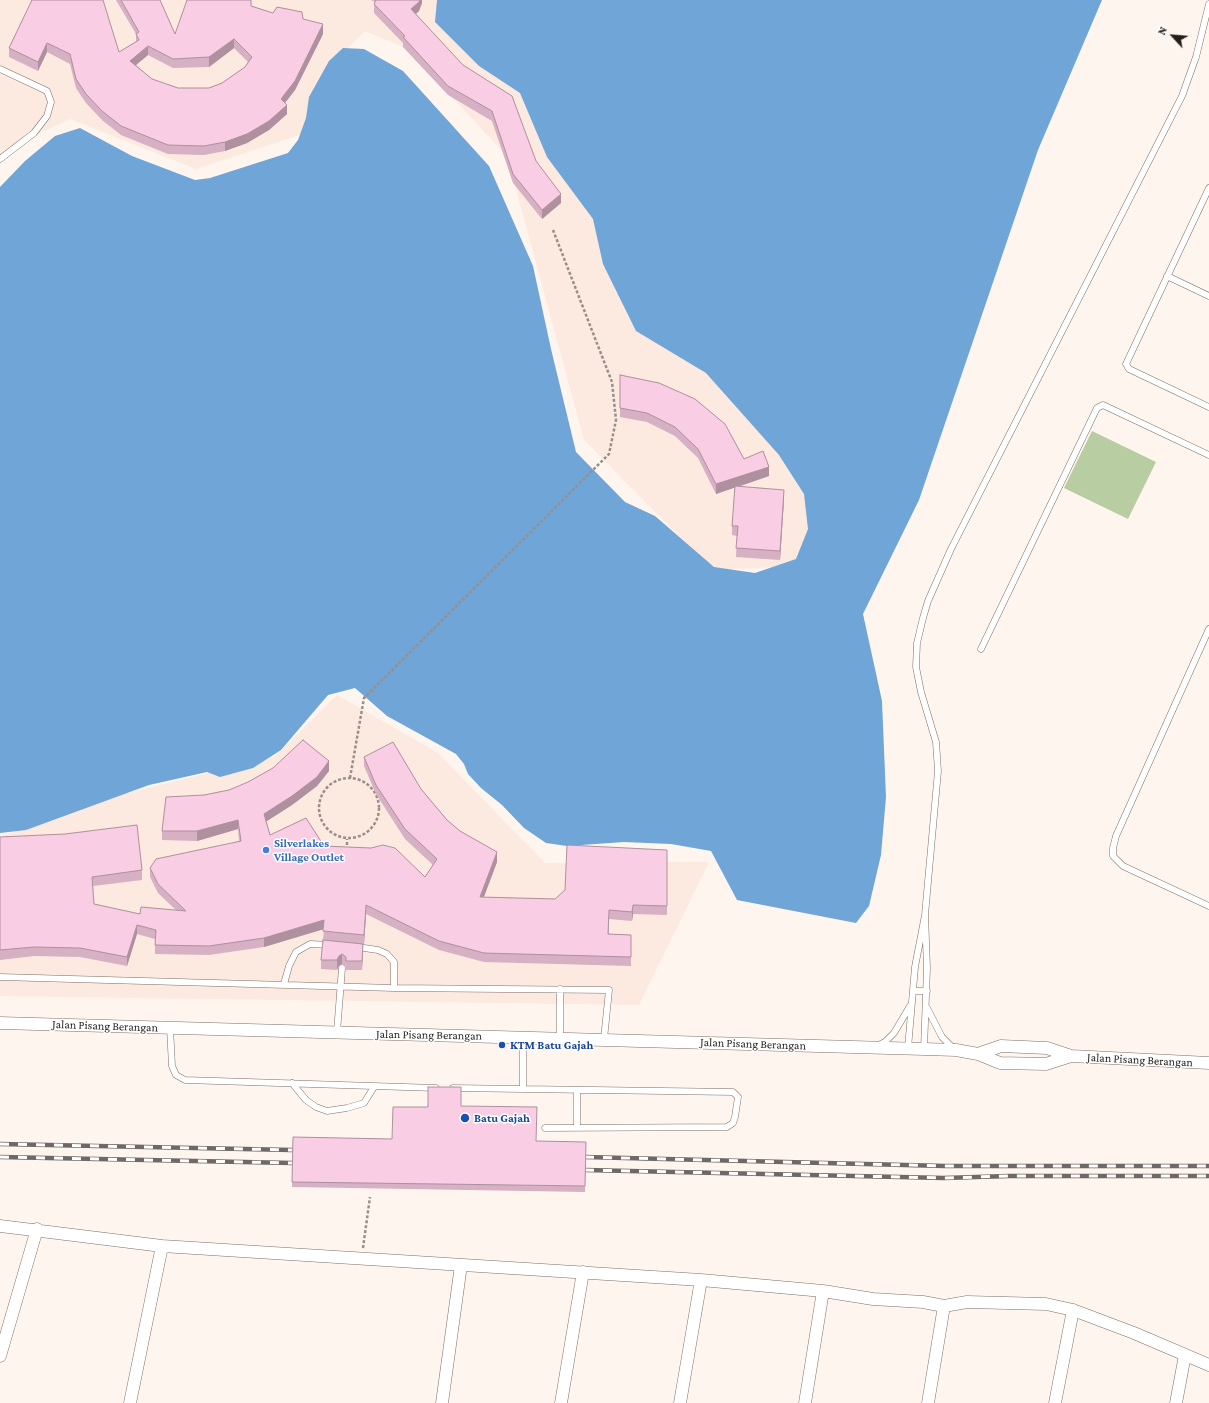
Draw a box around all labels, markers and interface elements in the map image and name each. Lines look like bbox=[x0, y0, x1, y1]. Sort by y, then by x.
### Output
north arrow bbox=[1153, 16, 1193, 56]
text: N bbox=[1155, 25, 1169, 37]
place label: Silverlakes Village Outlet bbox=[274, 836, 344, 864]
marker: Silverlakes Village Outlet bbox=[261, 845, 271, 855]
street label: Jalan Pisang Berangan bbox=[52, 1017, 158, 1035]
street label: Jalan Pisang Berangan bbox=[376, 1027, 482, 1043]
street label: Jalan Pisang Berangan bbox=[700, 1035, 806, 1053]
place label: KTM Batu Gajah bbox=[510, 1038, 593, 1052]
marker: KTM Batu Gajah bbox=[497, 1040, 507, 1050]
street label: Jalan Pisang Berangan bbox=[1087, 1050, 1193, 1070]
place label: Batu Gajah bbox=[474, 1111, 530, 1125]
marker: Batu Gajah bbox=[459, 1112, 471, 1124]

